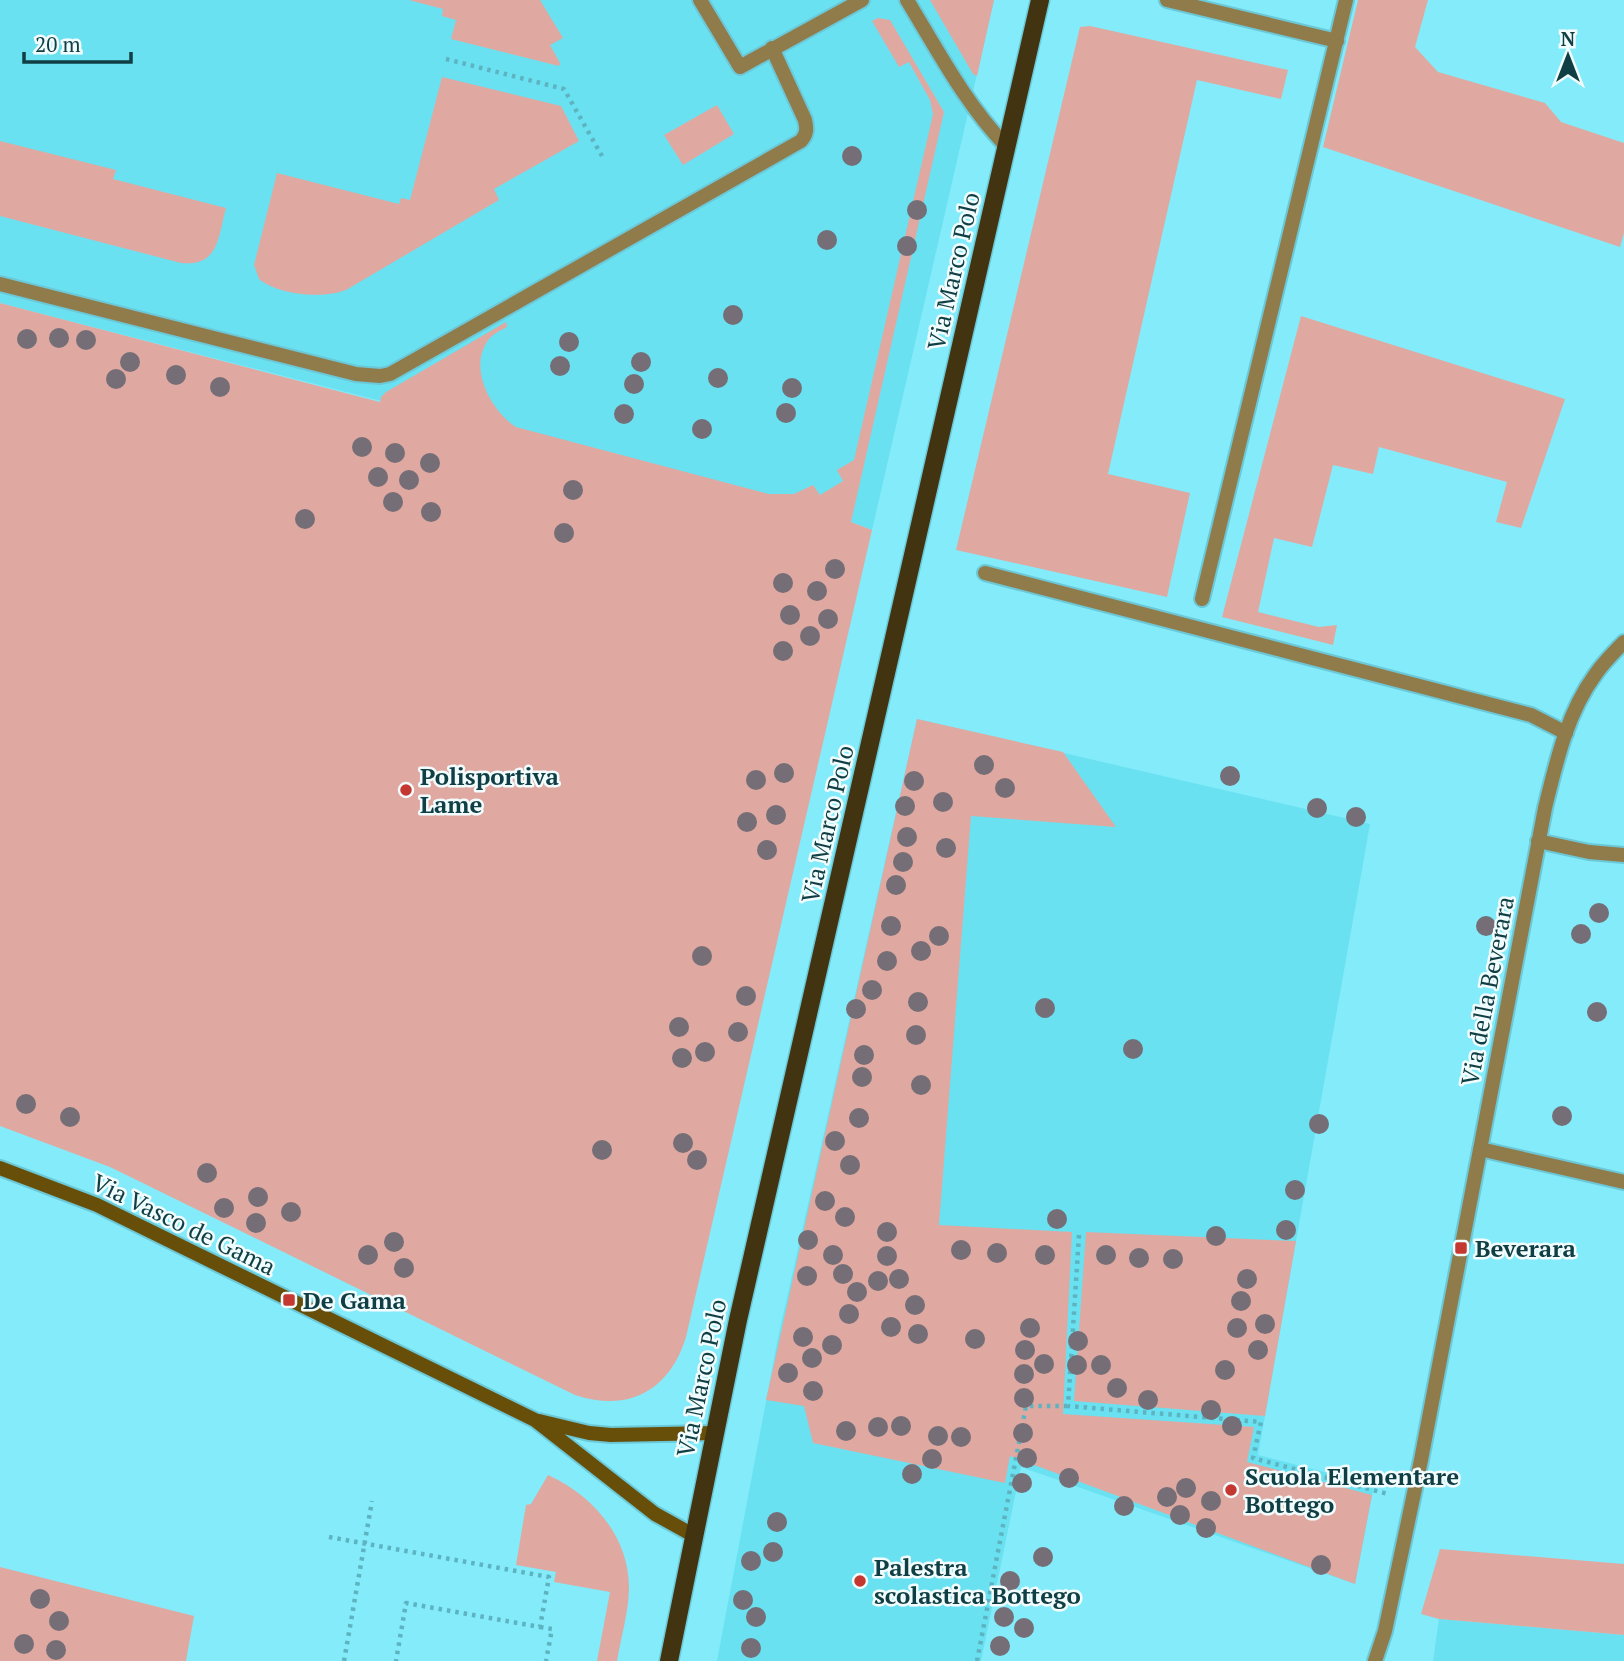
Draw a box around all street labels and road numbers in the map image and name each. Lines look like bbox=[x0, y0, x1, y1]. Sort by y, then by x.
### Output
street label: Via Marco Polo bbox=[919, 189, 987, 353]
street label: Via Marco Polo bbox=[793, 742, 861, 906]
street label: Via della Beverara bbox=[1453, 894, 1521, 1088]
street label: Via Vasco de Gama bbox=[87, 1166, 281, 1282]
street label: Via Marco Polo bbox=[669, 1296, 733, 1460]

